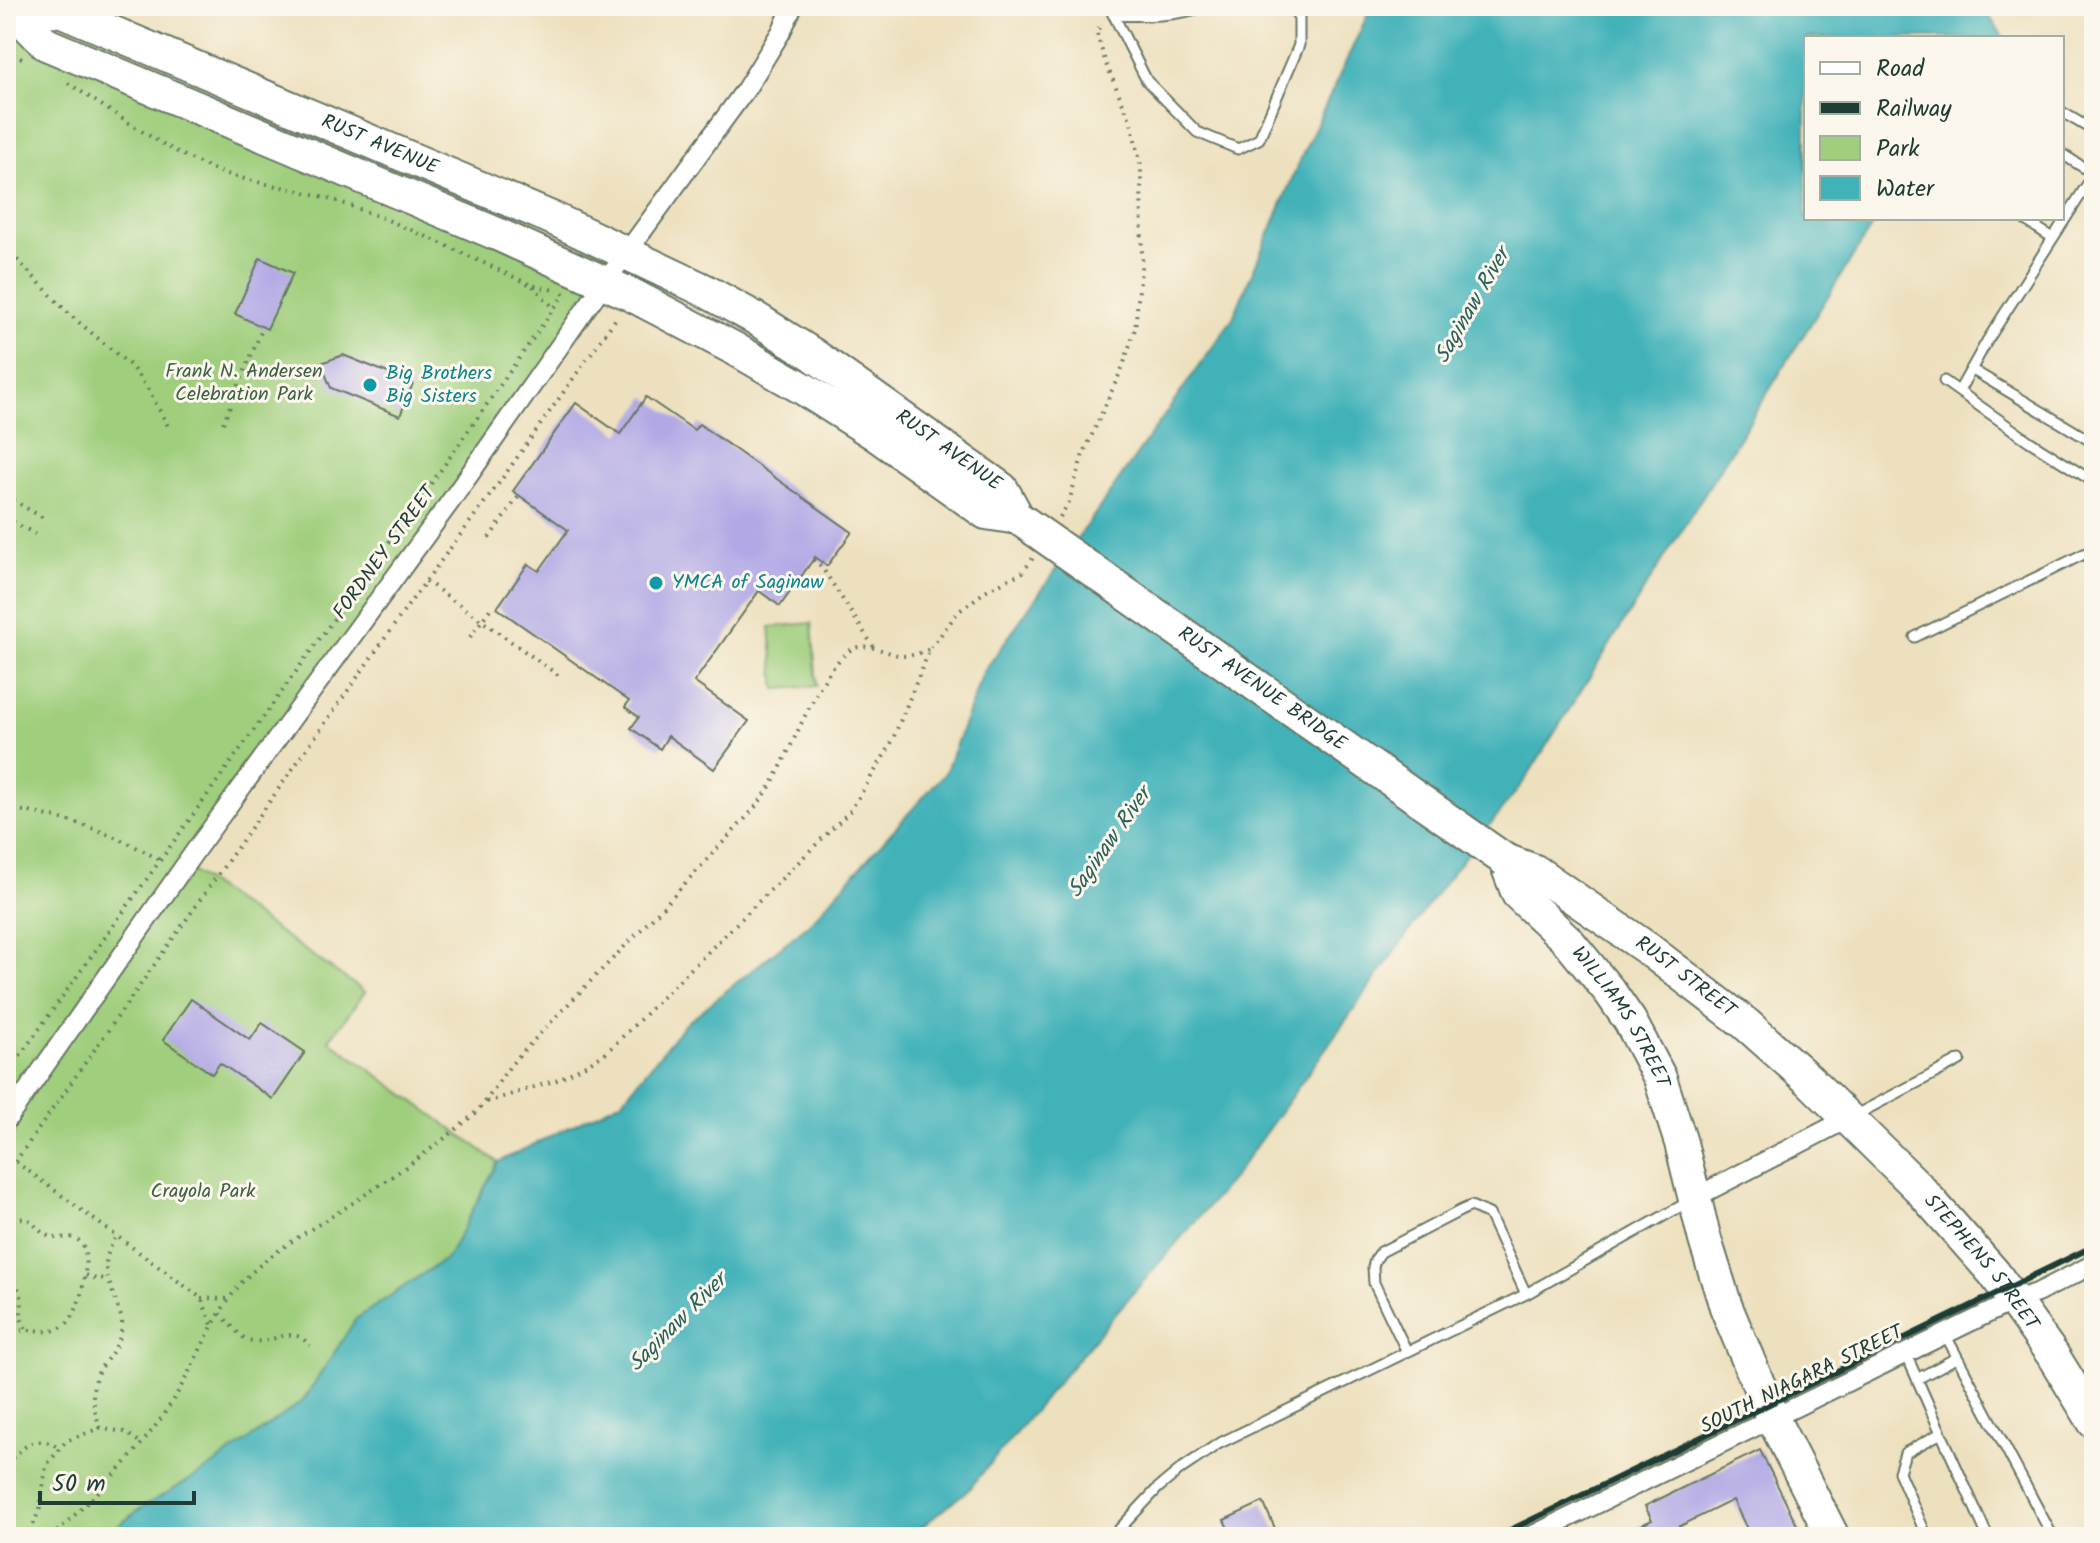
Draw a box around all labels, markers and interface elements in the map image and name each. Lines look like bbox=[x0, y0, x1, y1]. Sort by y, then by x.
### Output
legend bbox=[1804, 36, 2064, 220]
text: Road bbox=[1876, 50, 1925, 89]
text: Railway bbox=[1876, 90, 1952, 129]
street label: RUST AVENUE bbox=[316, 106, 444, 185]
text: Park bbox=[1876, 130, 1920, 169]
text: Water bbox=[1876, 170, 1936, 209]
water label: Saginaw River bbox=[1426, 238, 1522, 370]
park label: Frank N. Andersen Celebration Park bbox=[165, 356, 323, 411]
place label: Big Brothers Big Sisters bbox=[386, 358, 493, 413]
marker: Big Brothers Big Sisters bbox=[361, 376, 379, 394]
street label: RUST AVENUE bbox=[888, 402, 1009, 501]
street label: FORDNEY STREET bbox=[325, 477, 446, 627]
place label: YMCA of Saginaw bbox=[672, 567, 824, 599]
marker: YMCA of Saginaw bbox=[647, 574, 665, 592]
street label: RUST AVENUE BRIDGE bbox=[1171, 619, 1354, 761]
water label: Saginaw River bbox=[1059, 777, 1164, 905]
street label: RUST STREET bbox=[1628, 928, 1744, 1028]
street label: WILLIAMS STREET bbox=[1563, 939, 1679, 1094]
park label: Crayola Park bbox=[151, 1176, 256, 1208]
street label: STEPHENS STREET bbox=[1915, 1187, 2048, 1339]
water label: Saginaw River bbox=[620, 1262, 739, 1381]
street label: SOUTH NIAGARA STREET bbox=[1695, 1316, 1911, 1443]
scale bar bbox=[40, 1455, 194, 1505]
text: 50 m bbox=[52, 1465, 106, 1504]

